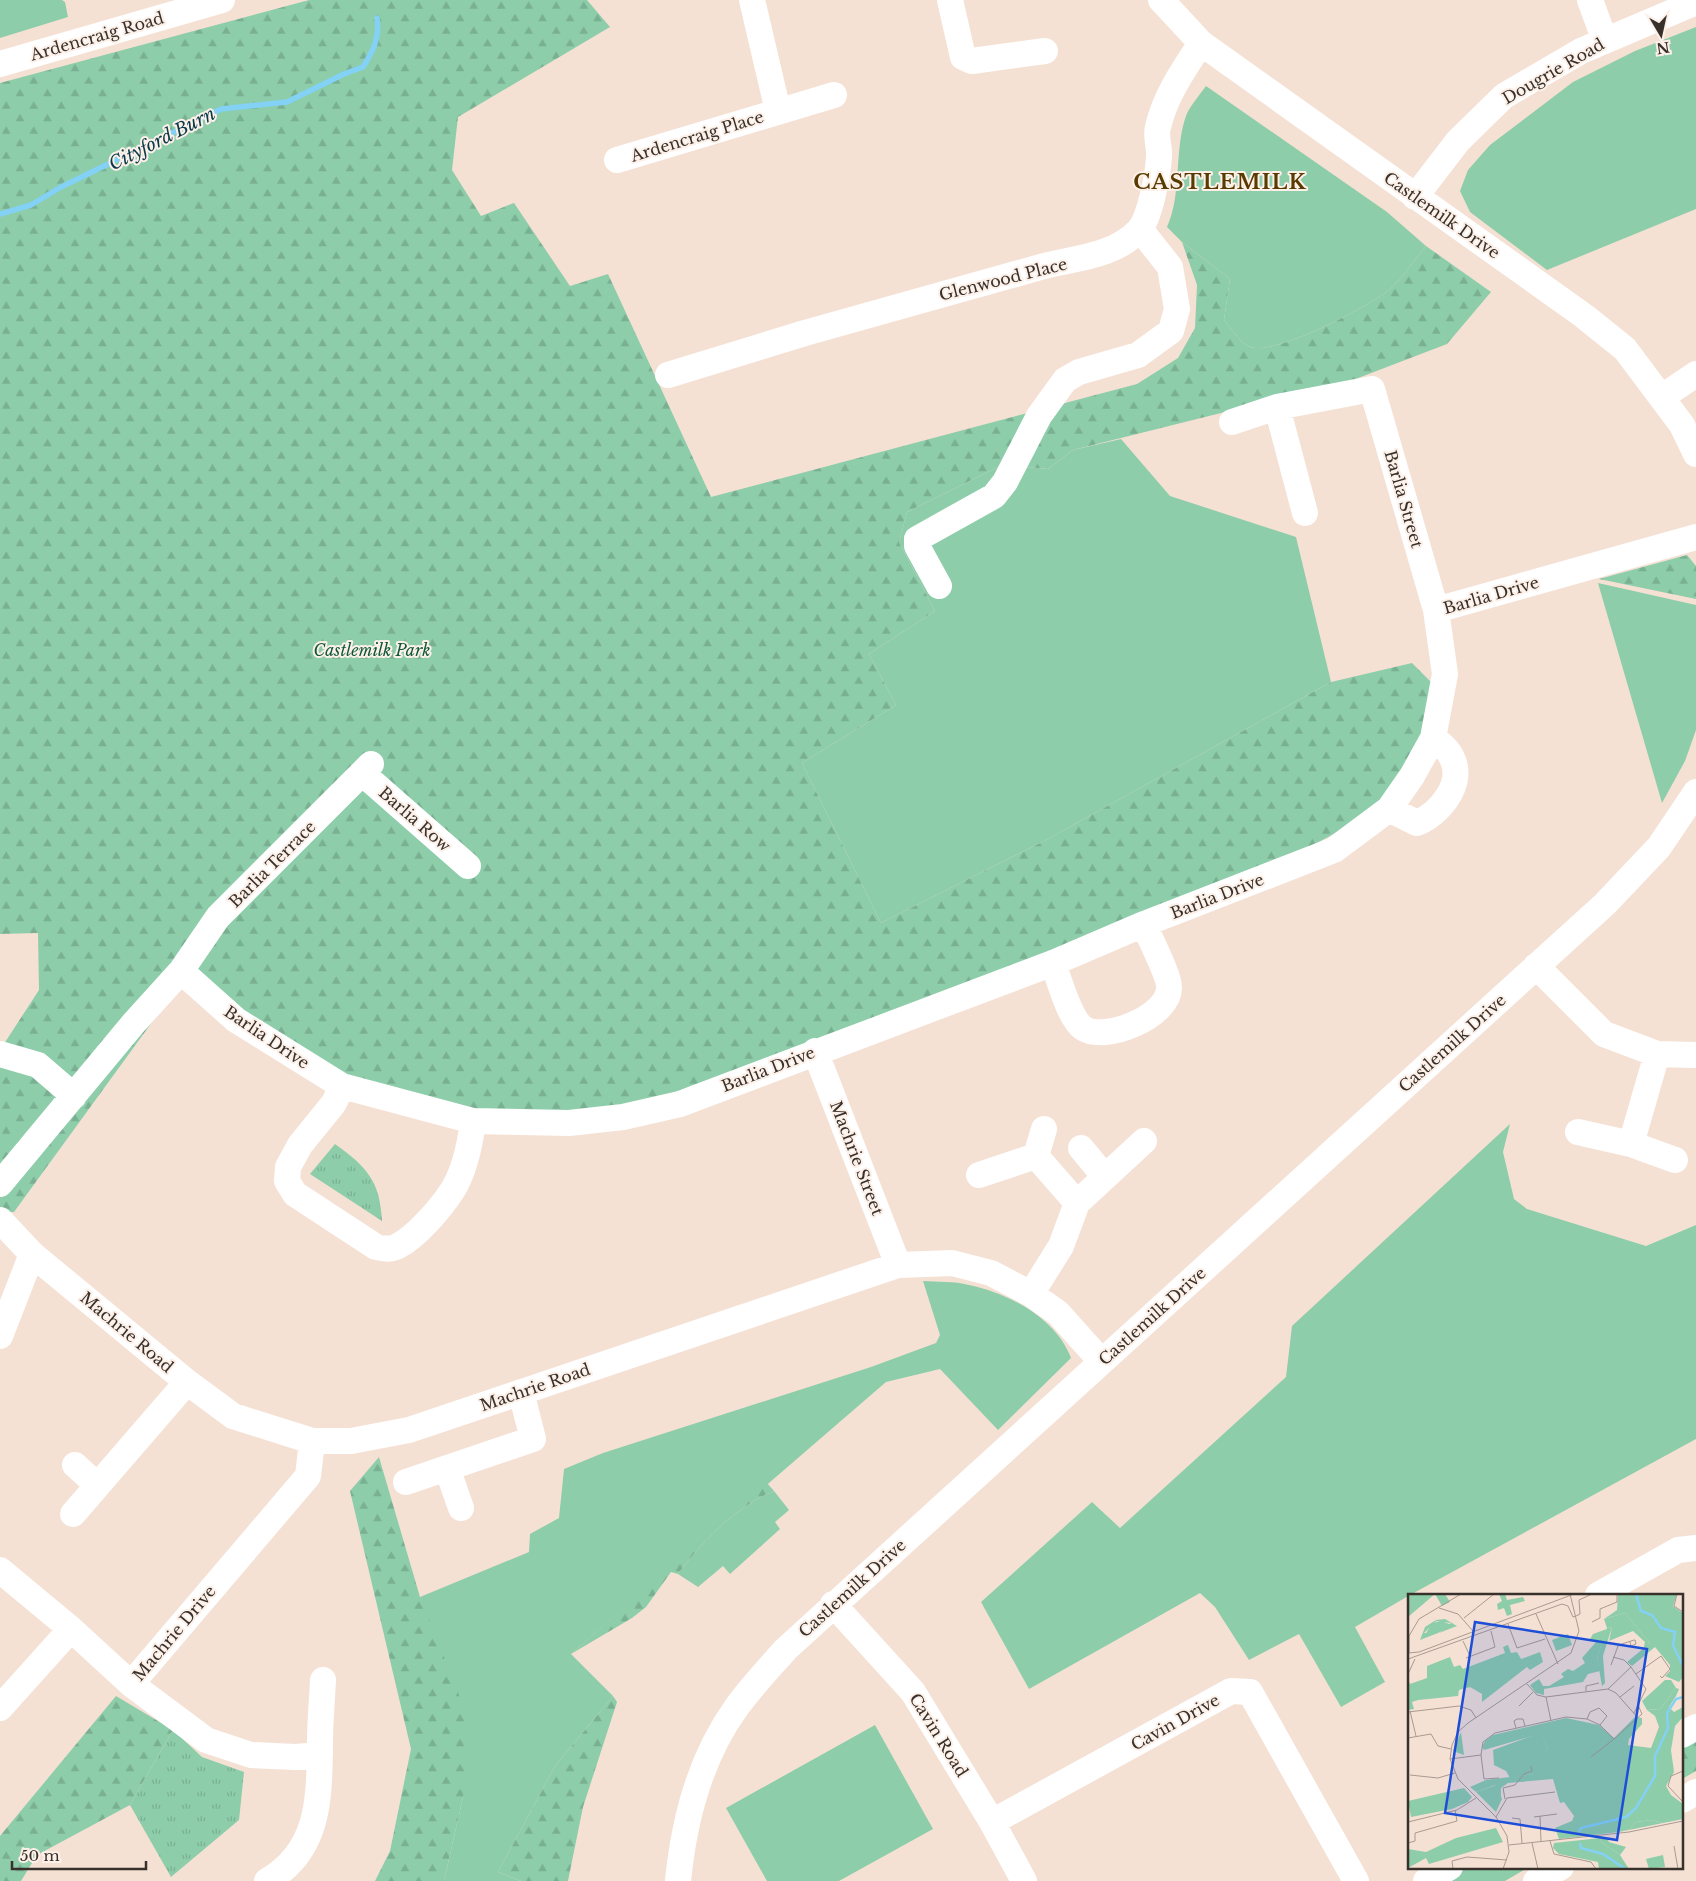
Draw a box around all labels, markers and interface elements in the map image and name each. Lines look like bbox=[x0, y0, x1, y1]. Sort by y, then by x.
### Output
street label: Ardencraig Road bbox=[27, 7, 166, 65]
north arrow bbox=[1636, 10, 1686, 60]
street label: Dougrie Road bbox=[1498, 34, 1608, 108]
text: N bbox=[1655, 38, 1671, 58]
water label: Cityford Burn bbox=[105, 103, 219, 175]
street label: Ardencraig Place bbox=[627, 106, 766, 166]
street label: Castlemilk Drive bbox=[1380, 167, 1504, 263]
district label: CASTLEMILK bbox=[1133, 169, 1307, 195]
street label: Glenwood Place bbox=[937, 253, 1069, 305]
street label: Barlia Street bbox=[1380, 448, 1428, 550]
street label: Barlia Drive bbox=[1441, 572, 1541, 618]
park label: Castlemilk Park bbox=[314, 640, 430, 660]
street label: Barlia Row bbox=[375, 782, 455, 856]
street label: Barlia Terrace bbox=[224, 816, 320, 912]
street label: Barlia Drive bbox=[1167, 869, 1267, 923]
street label: Castlemilk Drive bbox=[1394, 990, 1510, 1096]
street label: Barlia Drive bbox=[221, 1001, 313, 1073]
street label: Barlia Drive bbox=[718, 1042, 818, 1096]
street label: Machrie Street bbox=[826, 1098, 888, 1218]
street label: Castlemilk Drive bbox=[1094, 1263, 1210, 1369]
street label: Machrie Road bbox=[76, 1287, 178, 1377]
street label: Machrie Road bbox=[477, 1359, 593, 1415]
street label: Castlemilk Drive bbox=[794, 1535, 910, 1641]
street label: Machrie Drive bbox=[128, 1581, 220, 1685]
inset map bbox=[1408, 1594, 1684, 1868]
street label: Cavin Road bbox=[905, 1690, 973, 1781]
street label: Cavin Drive bbox=[1127, 1690, 1223, 1754]
scale bar bbox=[12, 1838, 146, 1870]
text: 50 m bbox=[20, 1846, 60, 1865]

